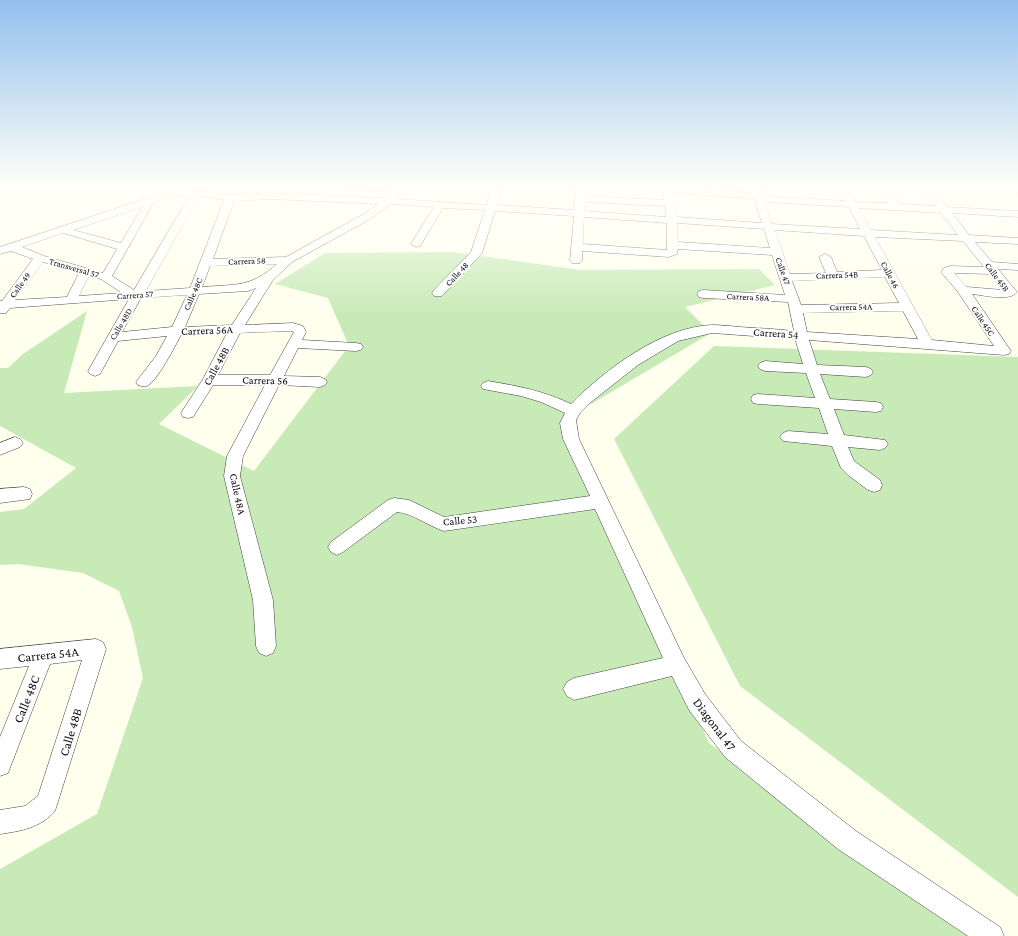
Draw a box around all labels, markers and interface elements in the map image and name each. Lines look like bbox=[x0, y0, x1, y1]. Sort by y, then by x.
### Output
street label: Carrera 58 bbox=[228, 255, 266, 267]
street label: Transversal 57 bbox=[48, 256, 100, 280]
street label: Calle 47 bbox=[773, 256, 793, 286]
street label: Calle 48 bbox=[443, 260, 471, 288]
street label: Calle 46 bbox=[879, 260, 901, 291]
street label: Calle 45B bbox=[983, 261, 1011, 293]
street label: Carrera 54B bbox=[816, 269, 858, 281]
street label: Calle 49 bbox=[7, 270, 33, 300]
street label: Calle 48C bbox=[181, 276, 205, 312]
street label: Carrera 57 bbox=[116, 289, 154, 301]
street label: Carrera 58A bbox=[726, 291, 770, 303]
street label: Carrera 54A bbox=[830, 302, 873, 312]
street label: Calle 45C bbox=[969, 304, 997, 338]
street label: Calle 48D bbox=[108, 306, 134, 342]
street label: Carrera 56A bbox=[181, 323, 234, 337]
street label: Carrera 54 bbox=[753, 325, 800, 341]
street label: Calle 48B bbox=[201, 345, 231, 387]
street label: Carrera 56 bbox=[242, 374, 288, 386]
street label: Calle 48A bbox=[228, 472, 248, 516]
street label: Calle 53 bbox=[442, 513, 478, 527]
street label: Carrera 54A bbox=[17, 644, 80, 665]
street label: Calle 48C bbox=[10, 673, 43, 725]
street label: Diagonal 47 bbox=[690, 695, 739, 754]
street label: Calle 48B bbox=[56, 706, 85, 758]

